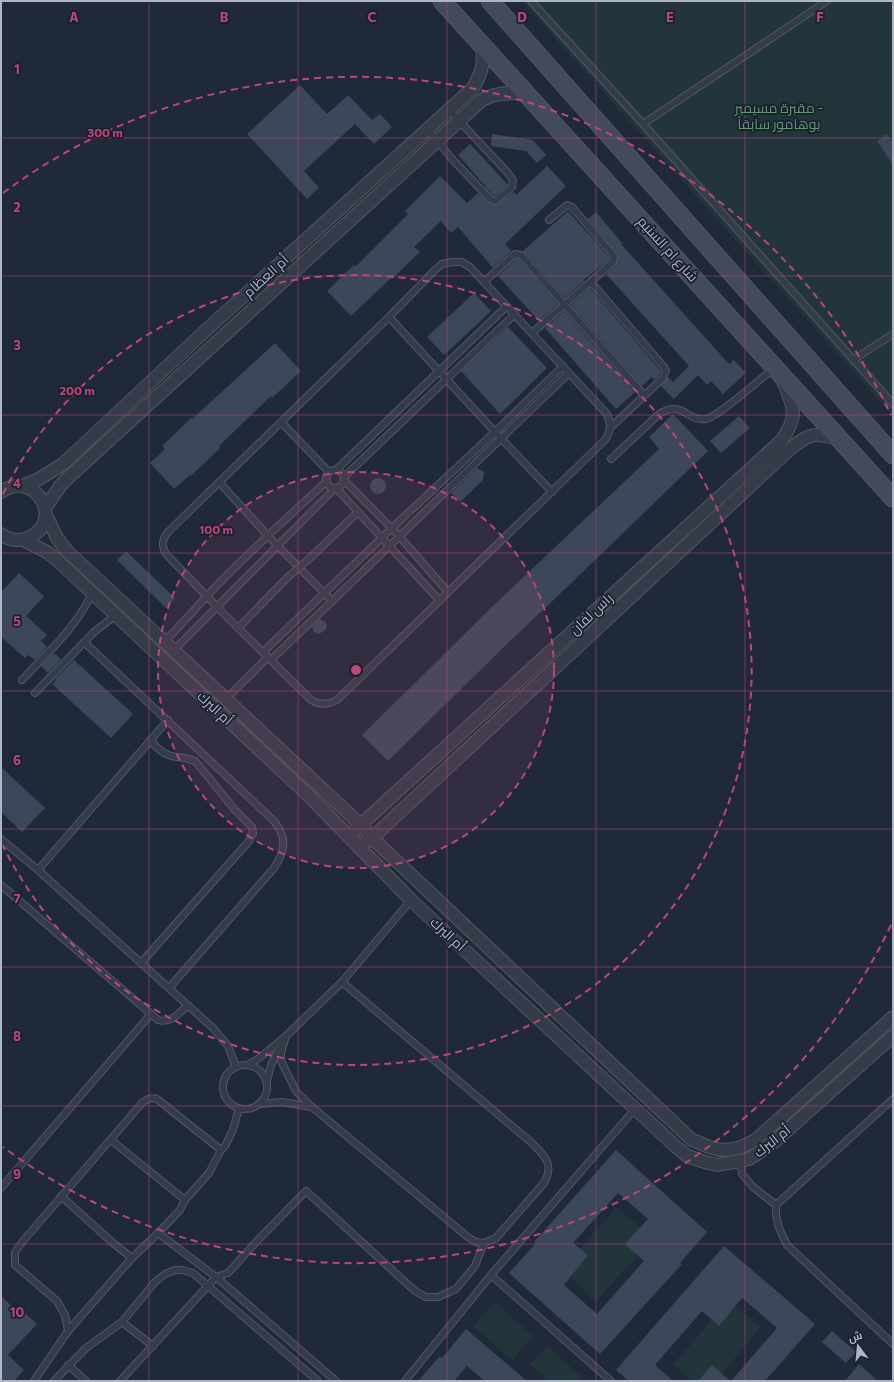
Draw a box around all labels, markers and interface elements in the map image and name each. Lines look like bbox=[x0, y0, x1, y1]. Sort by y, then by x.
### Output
text: A bbox=[69, 9, 79, 25]
text: B bbox=[220, 9, 229, 25]
text: C bbox=[368, 9, 377, 25]
text: D bbox=[517, 9, 527, 25]
text: E bbox=[666, 9, 674, 25]
text: F bbox=[816, 9, 824, 25]
text: 1 bbox=[14, 61, 20, 77]
park label: مقبرة مسيمير - بوهامور سابقاً bbox=[734, 99, 823, 132]
text: 300 m bbox=[87, 125, 123, 139]
text: 2 bbox=[13, 199, 21, 215]
street label: شارع ام السنيم bbox=[633, 212, 702, 286]
street label: أم العظام bbox=[239, 251, 293, 302]
text: 3 bbox=[13, 337, 21, 353]
text: 200 m bbox=[59, 383, 95, 397]
text: 4 bbox=[13, 475, 21, 491]
text: 100 m bbox=[199, 522, 233, 536]
street label: راس لفان bbox=[565, 589, 616, 638]
text: 5 bbox=[13, 613, 21, 629]
centre of rings bbox=[349, 663, 363, 677]
street label: أم البرك bbox=[193, 687, 237, 730]
text: 6 bbox=[13, 752, 21, 768]
text: 7 bbox=[13, 890, 21, 906]
street label: أم البرك bbox=[426, 913, 470, 956]
text: 8 bbox=[13, 1028, 21, 1044]
street label: أم البرك bbox=[750, 1121, 795, 1162]
text: 9 bbox=[13, 1166, 21, 1182]
text: 10 bbox=[10, 1304, 25, 1320]
north arrow bbox=[838, 1326, 878, 1366]
text: ش bbox=[847, 1328, 864, 1345]

